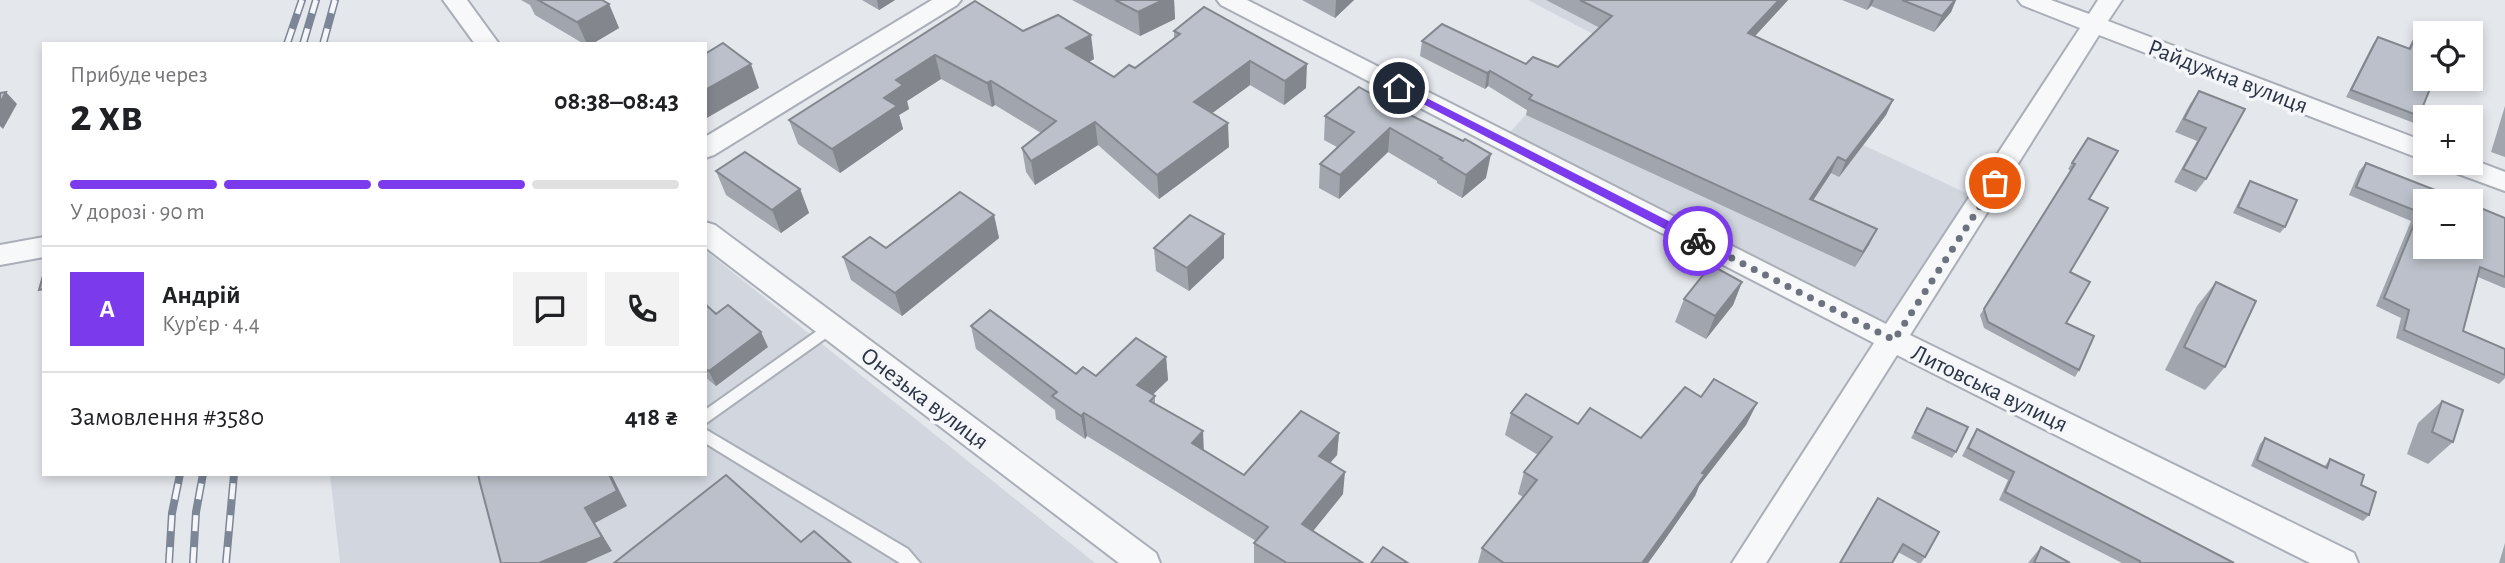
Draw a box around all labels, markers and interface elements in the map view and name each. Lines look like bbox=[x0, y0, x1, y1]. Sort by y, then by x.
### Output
map controls bbox=[2413, 21, 2483, 259]
button: locate bbox=[2413, 21, 2483, 91]
street label: Райдужна вулиця bbox=[2144, 35, 2311, 118]
pin bbox=[1369, 58, 1429, 118]
text: Прибуде через bbox=[70, 64, 208, 87]
icon: home bbox=[1380, 69, 1418, 107]
text: 08:38–08:43 bbox=[554, 88, 679, 114]
text: 2 хв bbox=[70, 93, 143, 139]
button: + bbox=[2413, 105, 2483, 175]
pin bbox=[1965, 153, 2025, 213]
icon: bag bbox=[1976, 164, 2014, 202]
button: − bbox=[2413, 189, 2483, 259]
text: У дорозі · 90 m bbox=[70, 201, 205, 224]
courier bbox=[1663, 206, 1733, 276]
icon: bike bbox=[1679, 222, 1717, 260]
button: chat bbox=[513, 272, 587, 346]
button: phone bbox=[605, 272, 679, 346]
text: Андрій bbox=[162, 282, 241, 308]
text: А bbox=[99, 296, 115, 322]
text: Кур’єр · 4.4 bbox=[162, 313, 260, 336]
street label: Литовська вулиця bbox=[1908, 341, 2071, 437]
street label: Онезька вулиця bbox=[856, 343, 993, 454]
text: Замовлення #3580 bbox=[70, 404, 264, 430]
text: 418 ₴ bbox=[625, 404, 679, 430]

